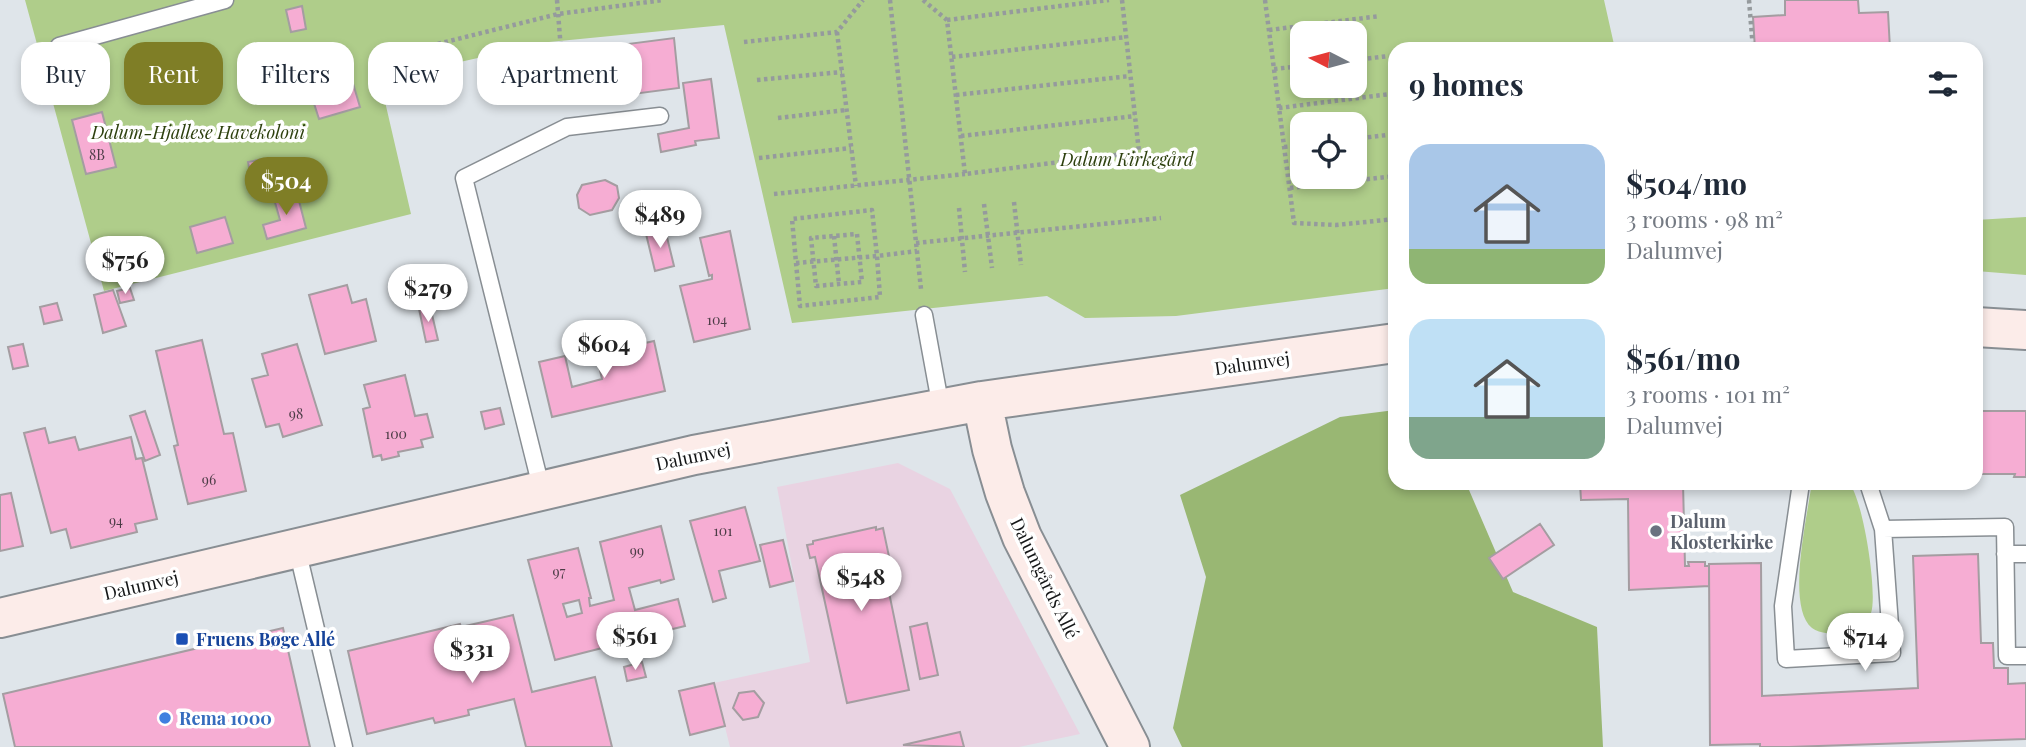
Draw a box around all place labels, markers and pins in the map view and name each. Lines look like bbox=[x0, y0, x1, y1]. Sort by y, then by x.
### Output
pin: $504 bbox=[245, 158, 327, 217]
pin: $489 bbox=[619, 190, 701, 250]
pin: $756 bbox=[84, 236, 166, 296]
pin: $279 bbox=[387, 264, 469, 324]
pin: $604 bbox=[563, 320, 645, 380]
place label: Dalum Klosterkirke bbox=[1670, 509, 1773, 554]
marker: Dalum Klosterkirke bbox=[1648, 523, 1664, 539]
pin: $548 bbox=[820, 554, 902, 613]
pin: $561 bbox=[594, 612, 676, 672]
pin: $714 bbox=[1824, 614, 1906, 673]
pin: $331 bbox=[431, 626, 513, 685]
place label: Fruens Bøge Allé bbox=[196, 627, 335, 651]
marker: Fruens Bøge Allé bbox=[174, 631, 190, 647]
place label: Rema 1000 bbox=[179, 706, 272, 730]
marker: Rema 1000 bbox=[157, 710, 173, 726]

